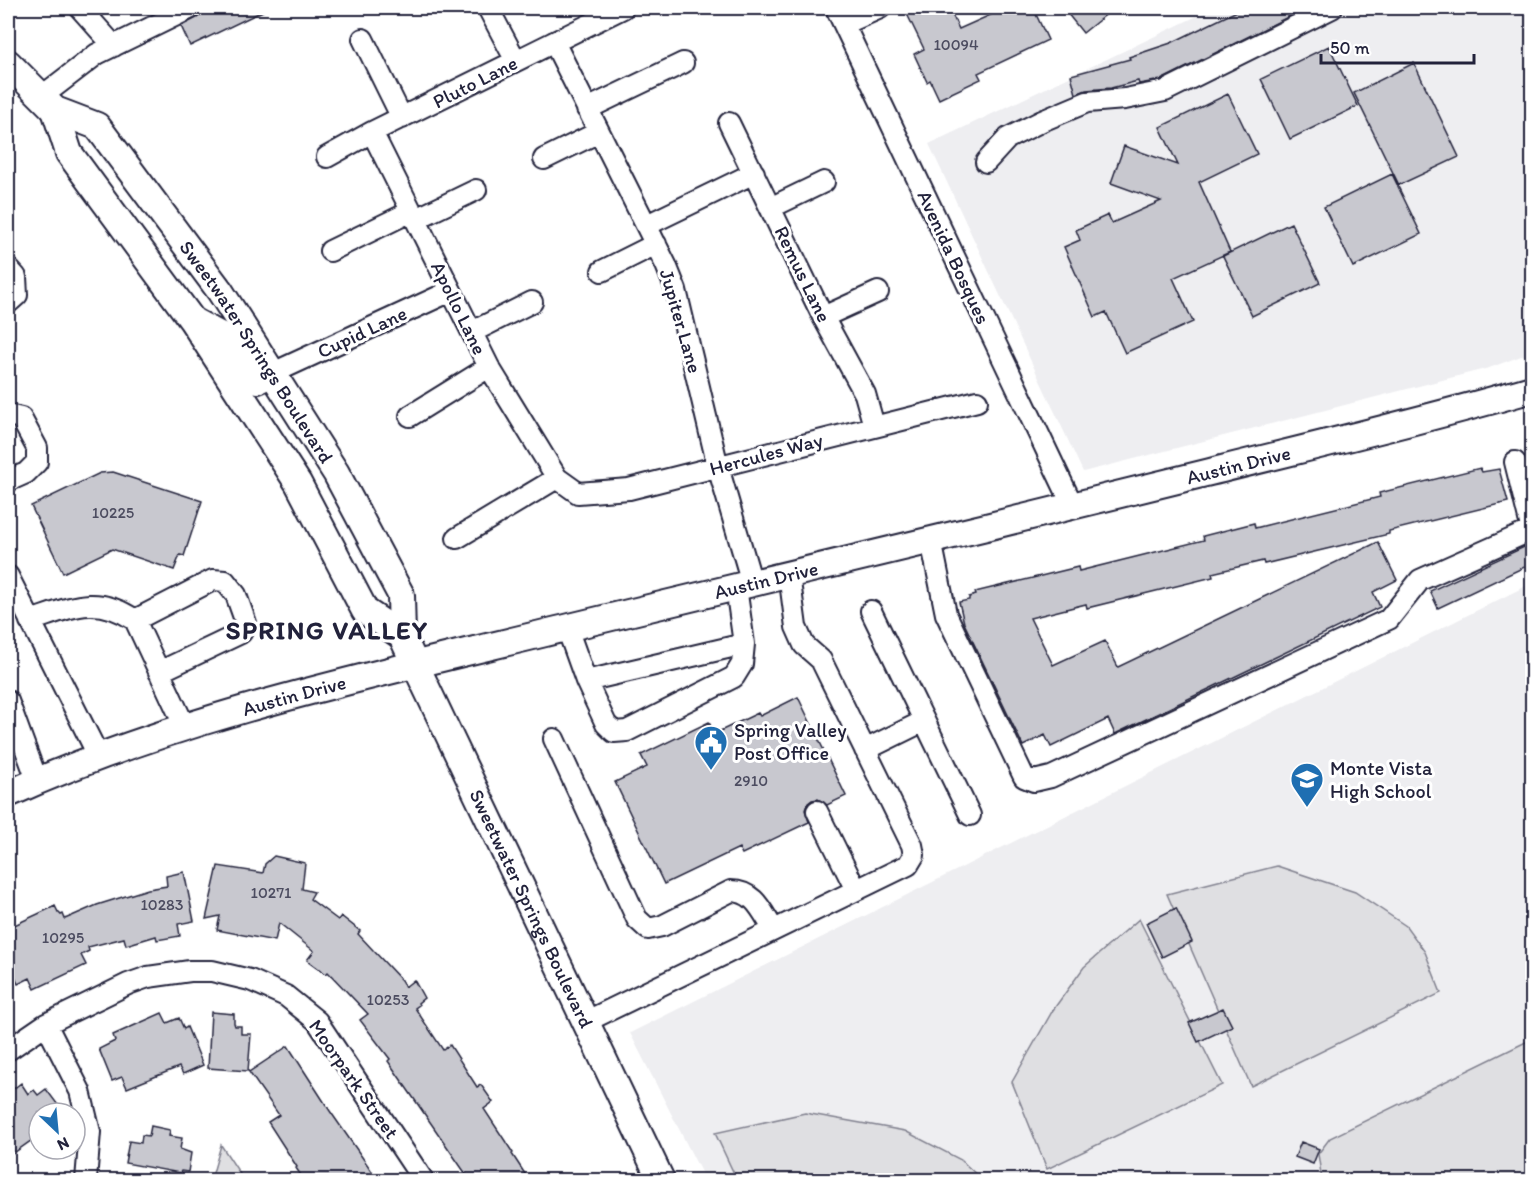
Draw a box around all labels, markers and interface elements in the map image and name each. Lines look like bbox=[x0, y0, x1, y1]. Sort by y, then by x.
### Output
scale bar bbox=[1321, 27, 1474, 65]
house number: 10094 bbox=[933, 35, 979, 54]
text: 50 m bbox=[1330, 37, 1370, 59]
street label: Pluto Lane bbox=[429, 51, 521, 113]
street label: Avenida Bosques bbox=[913, 186, 995, 328]
street label: Remus Lane bbox=[769, 222, 837, 326]
street label: Sweetwater Springs Boulevard bbox=[175, 236, 339, 468]
street label: Apollo Lane bbox=[426, 257, 492, 359]
street label: Jupiter Lane bbox=[655, 266, 707, 376]
street label: Cupid Lane bbox=[313, 301, 411, 363]
street label: Hercules Way bbox=[707, 427, 826, 481]
street label: Austin Drive bbox=[1184, 441, 1293, 489]
house number: 10225 bbox=[92, 503, 134, 522]
street label: Austin Drive bbox=[712, 556, 821, 604]
district label: SPRING VALLEY bbox=[226, 614, 428, 646]
street label: Austin Drive bbox=[240, 670, 348, 721]
place label: Spring Valley Post Office bbox=[734, 718, 847, 765]
public building icon: Spring Valley Post Office bbox=[693, 724, 729, 771]
place label: Monte Vista High School bbox=[1330, 756, 1433, 803]
school or university icon: Monte Vista High School bbox=[1289, 761, 1325, 808]
house number: 2910 bbox=[734, 771, 768, 790]
street label: Sweetwater Springs Boulevard bbox=[464, 785, 599, 1032]
house number: 10271 bbox=[250, 883, 292, 902]
house number: 10283 bbox=[140, 895, 184, 914]
house number: 10295 bbox=[42, 928, 84, 947]
house number: 10253 bbox=[367, 990, 410, 1009]
street label: Moorpark Street bbox=[304, 1015, 404, 1143]
north arrow bbox=[27, 1101, 87, 1161]
text: N bbox=[54, 1133, 72, 1155]

